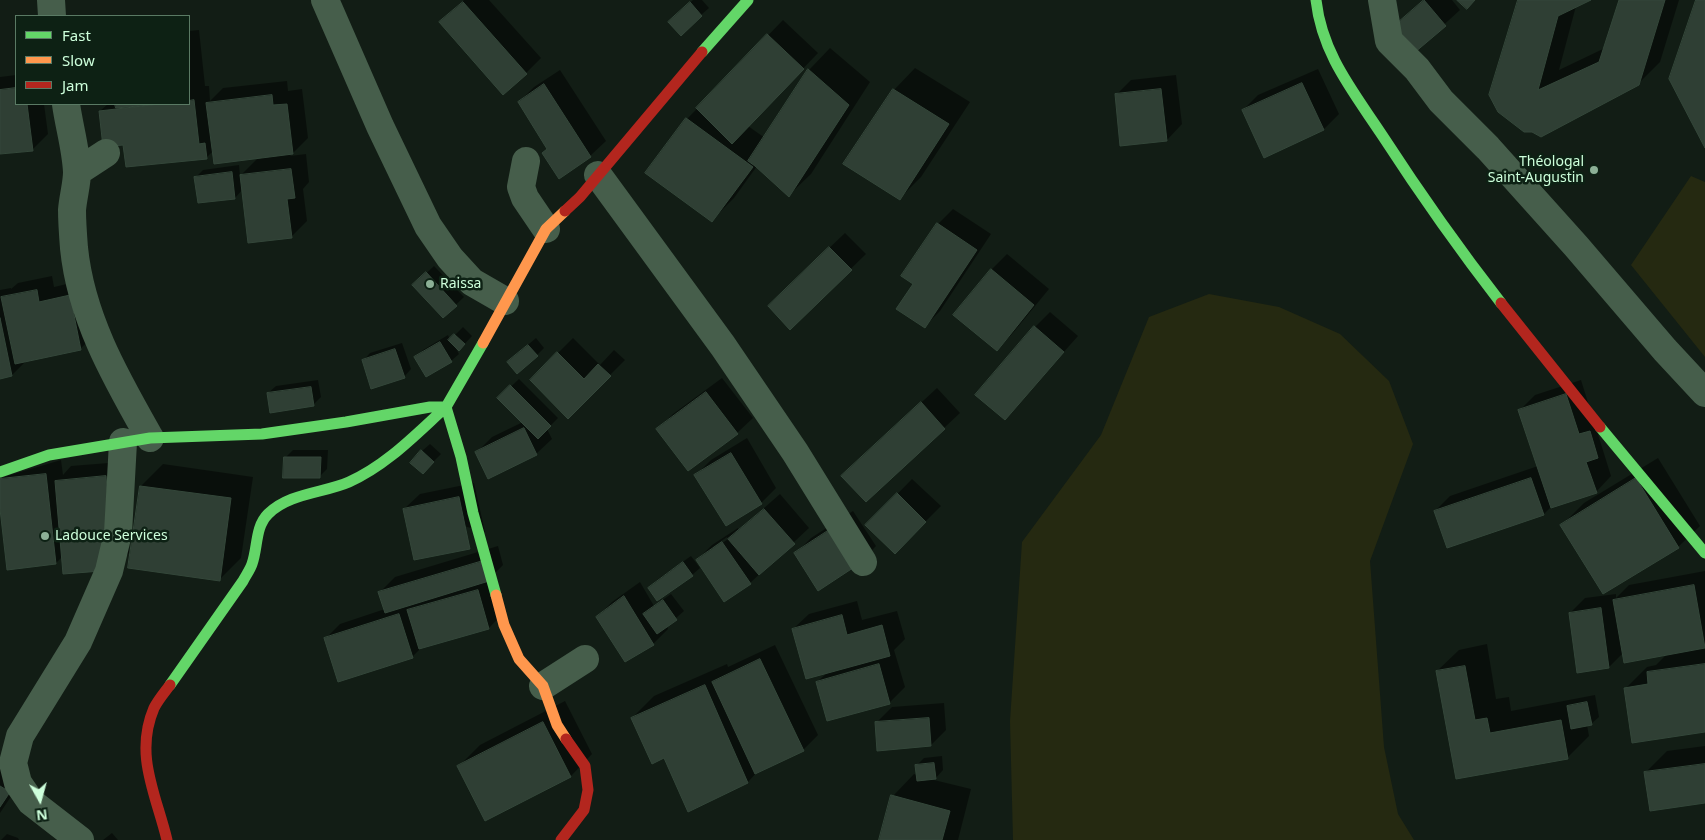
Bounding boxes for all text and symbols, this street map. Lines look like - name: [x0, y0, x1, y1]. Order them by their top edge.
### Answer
- legend: [15, 15, 190, 105]
- text: Fast: [62, 25, 91, 45]
- text: Slow: [62, 50, 95, 70]
- text: Jam: [62, 75, 89, 95]
- place label: Théologal Saint-Augustin: [1488, 154, 1584, 186]
- marker: Théologal Saint-Augustin: [1588, 164, 1600, 176]
- place label: Raissa: [440, 276, 481, 292]
- marker: Raissa: [424, 278, 436, 290]
- place label: Ladouce Services: [55, 528, 168, 544]
- marker: Ladouce Services: [39, 530, 51, 542]
- north arrow: [15, 775, 65, 825]
- text: N: [35, 805, 49, 826]

